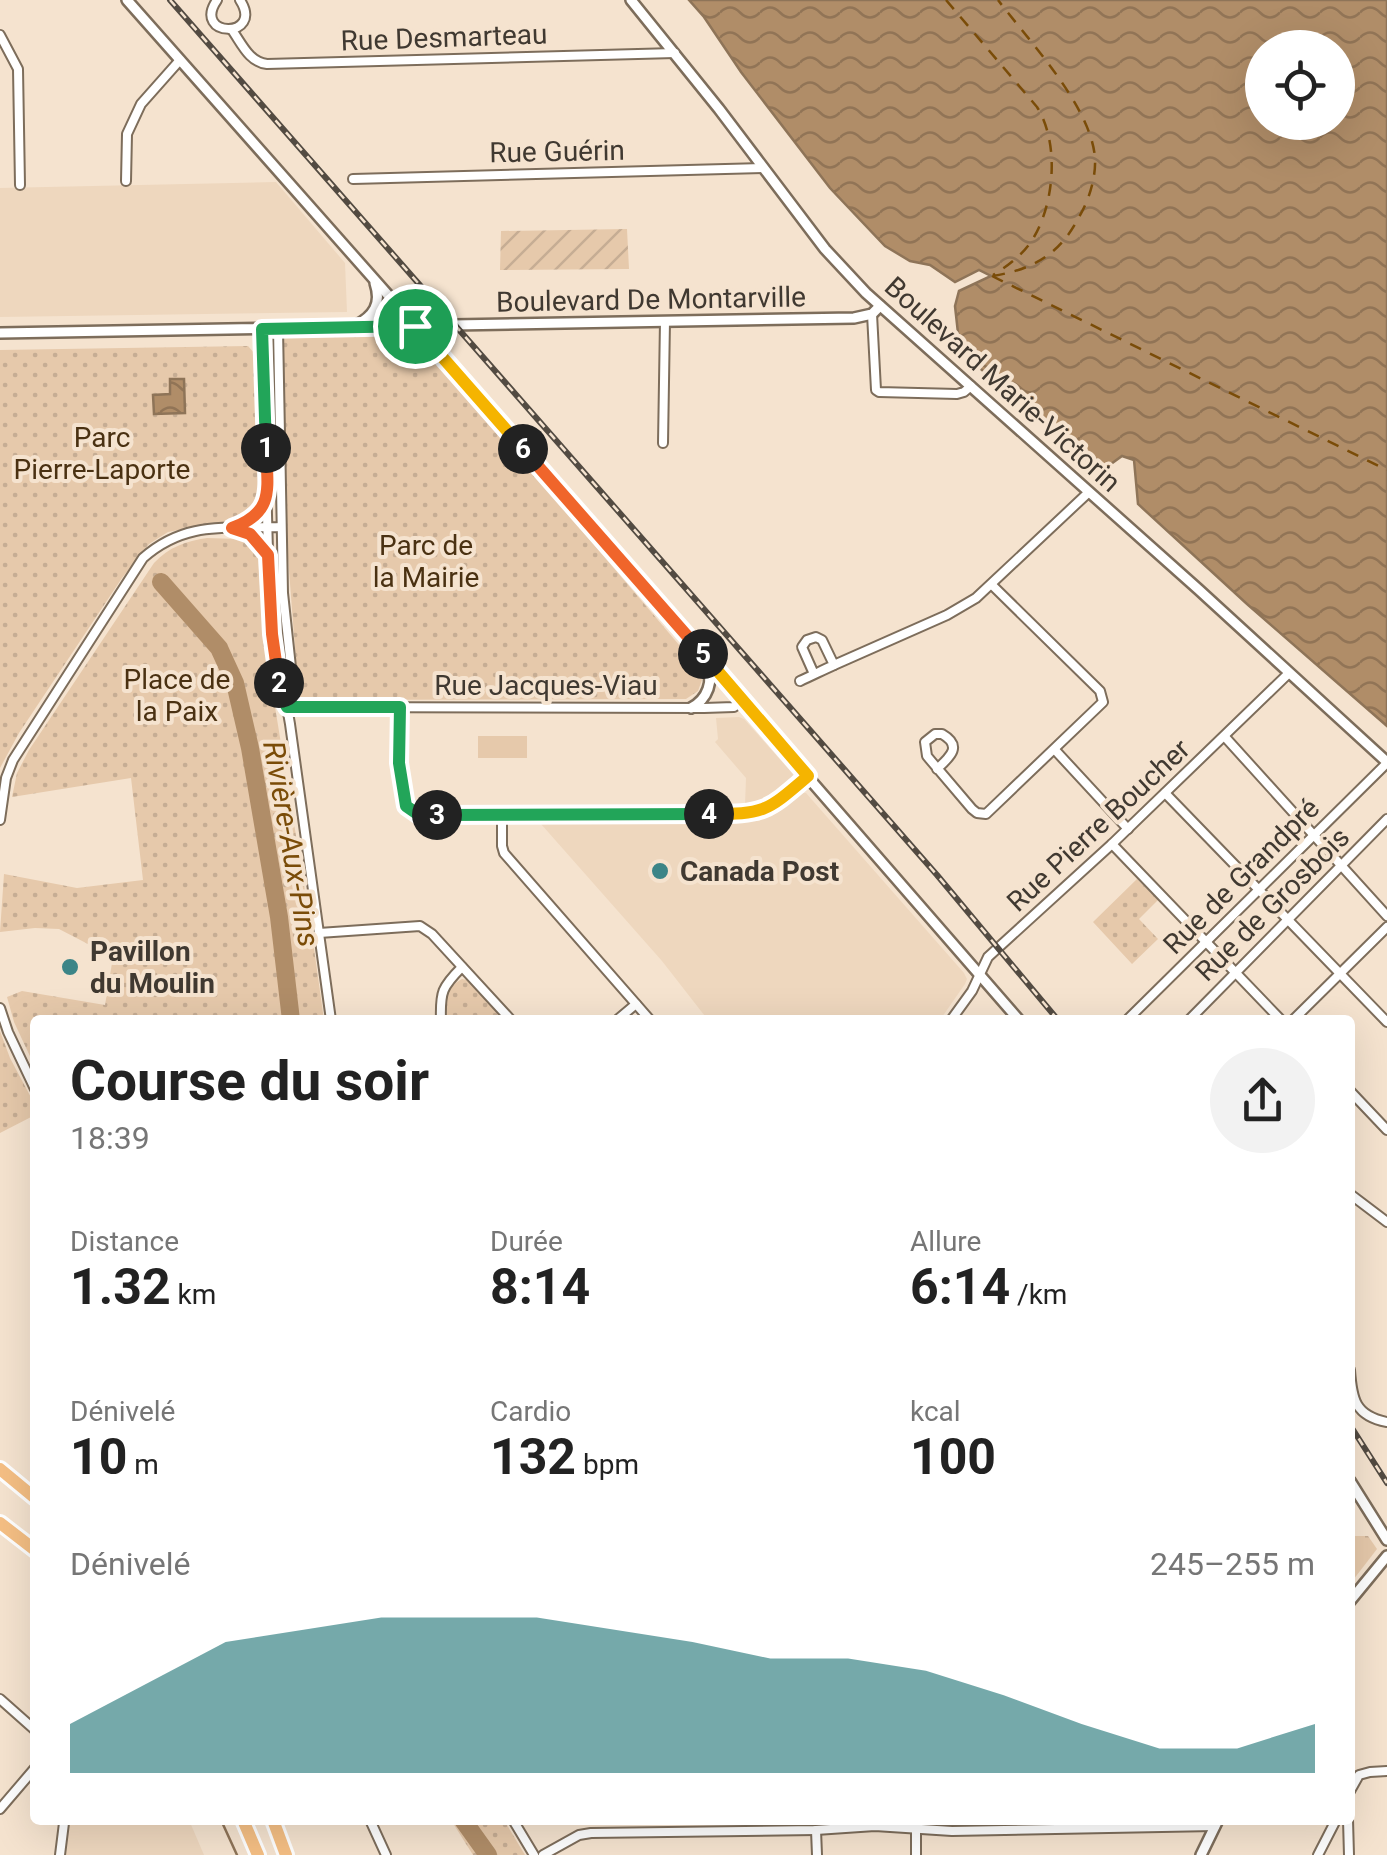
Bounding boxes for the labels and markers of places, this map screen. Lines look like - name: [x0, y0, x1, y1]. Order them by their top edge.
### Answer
- pin: [373, 284, 458, 369]
- pin: 1: [241, 423, 291, 473]
- pin: 6: [498, 424, 548, 474]
- pin: 5: [678, 629, 728, 679]
- pin: 2: [254, 658, 304, 708]
- pin: 4: [684, 789, 734, 839]
- pin: 3: [412, 790, 462, 840]
- place label: Canada Post: [680, 855, 839, 888]
- marker: Canada Post: [649, 860, 671, 882]
- place label: Pavillon du Moulin: [90, 935, 215, 1000]
- marker: Pavillon du Moulin: [59, 956, 81, 978]

